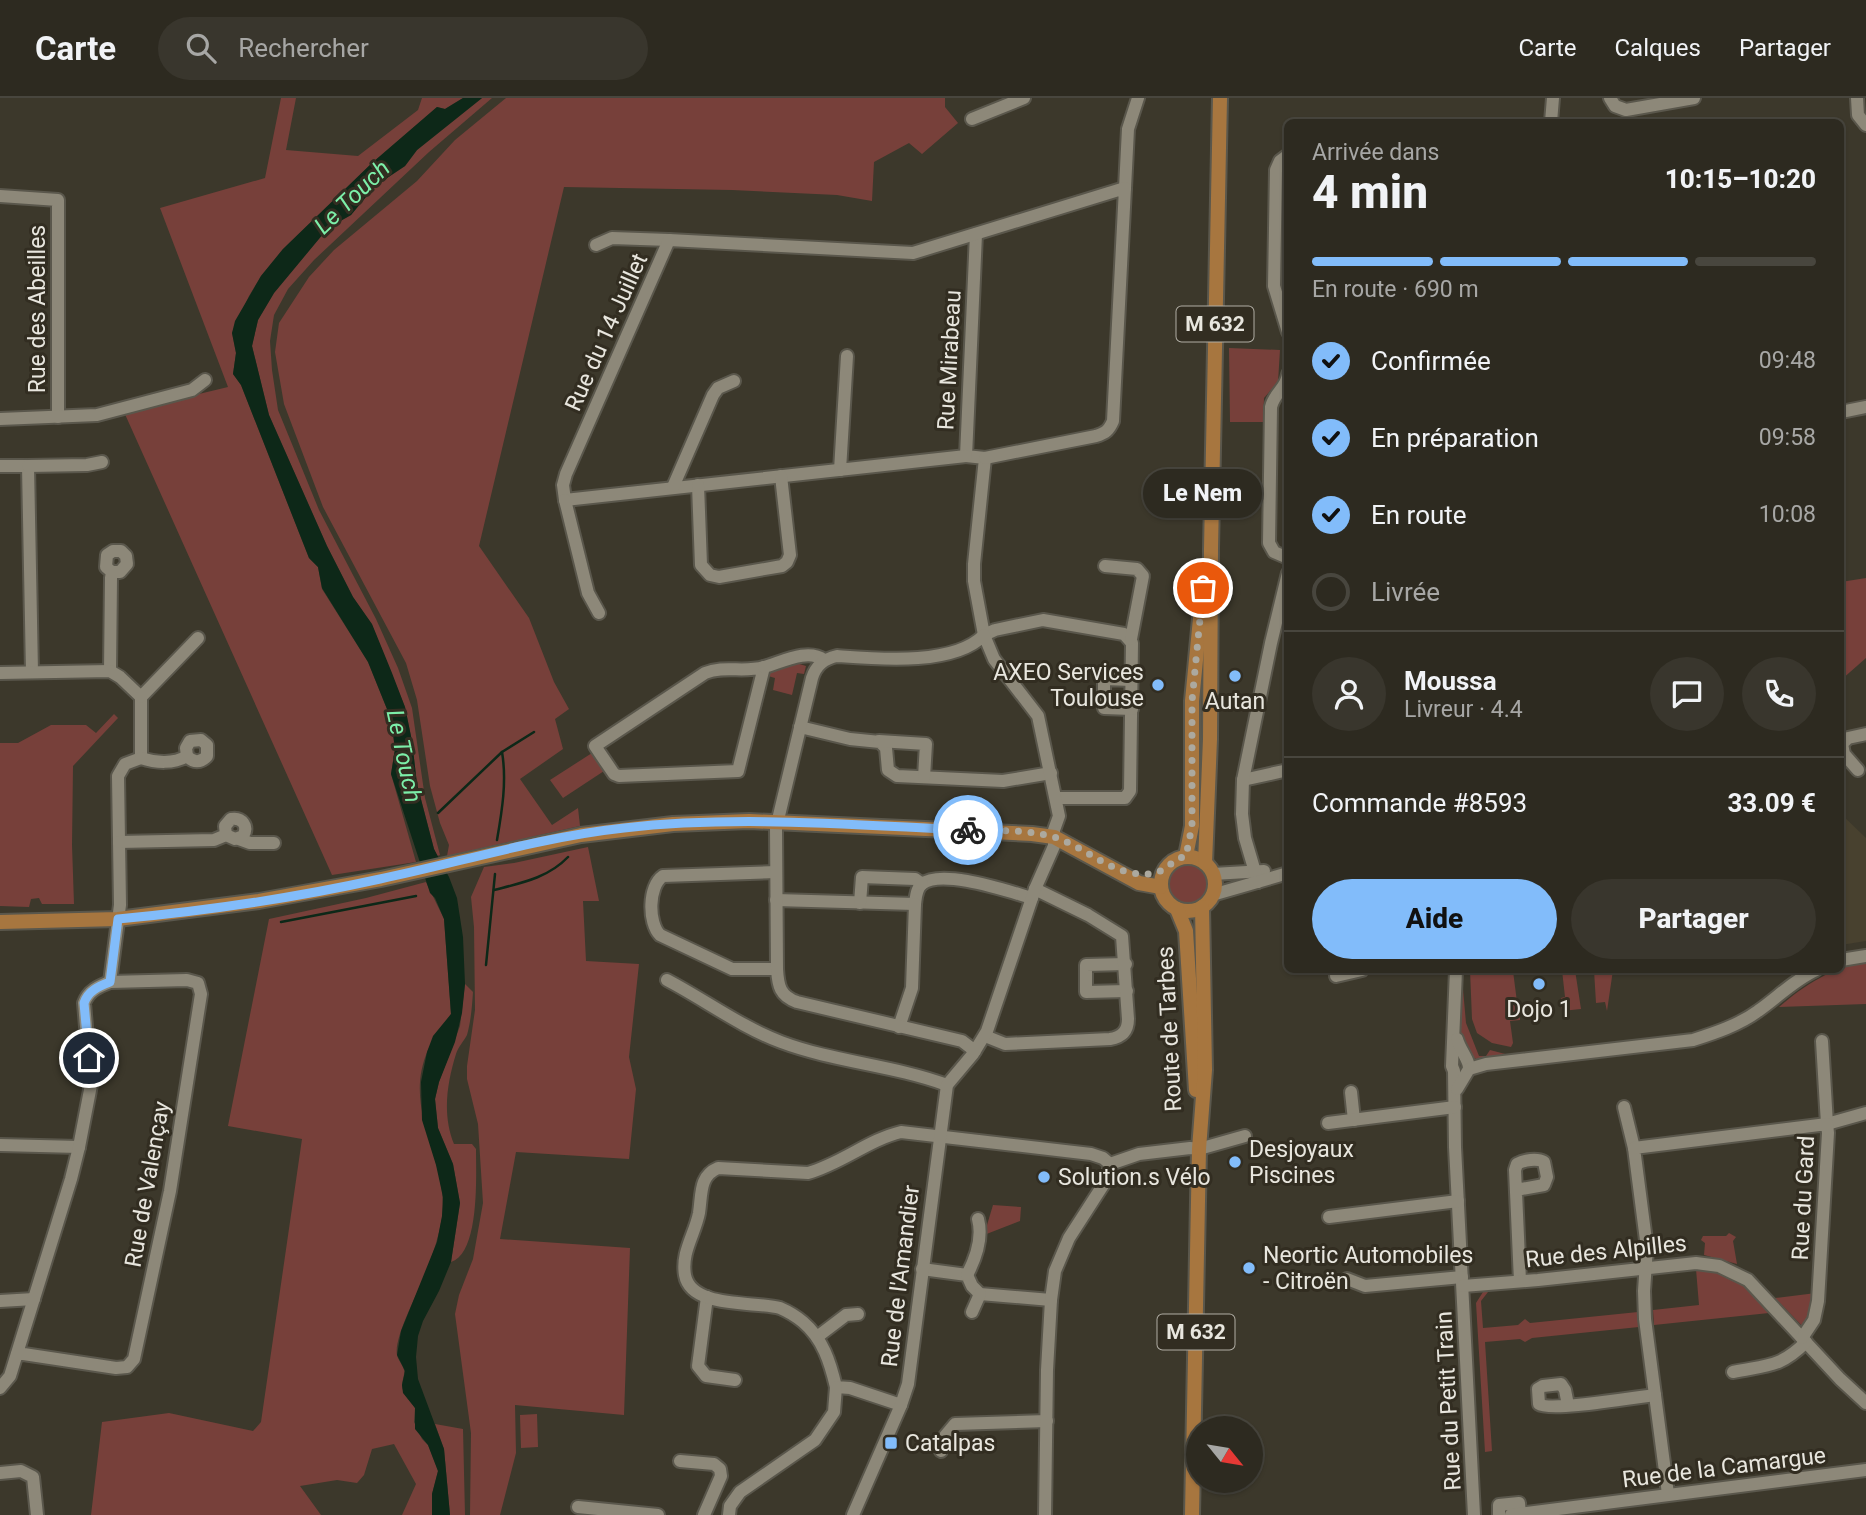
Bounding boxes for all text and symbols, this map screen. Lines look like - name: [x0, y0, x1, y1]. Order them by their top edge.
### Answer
- search box: [158, 17, 648, 80]
- text: Carte: [35, 29, 116, 68]
- icon: search: [182, 29, 220, 67]
- text: Rechercher: [238, 33, 369, 63]
- text: Carte: [1518, 34, 1576, 62]
- text: Calques: [1614, 34, 1701, 62]
- text: Partager: [1739, 34, 1831, 62]
- text: Arrivée dans: [1312, 139, 1439, 166]
- water label: Le Touch: [308, 154, 396, 240]
- text: 10:15–10:20: [1665, 164, 1816, 194]
- text: 4 min: [1312, 165, 1428, 219]
- street label: Rue des Abeilles: [24, 225, 51, 393]
- street label: Rue du 14 Juillet: [560, 249, 653, 415]
- text: En route · 690 m: [1312, 276, 1479, 303]
- street label: Rue Mirabeau: [932, 289, 967, 431]
- road number: M 632: [1176, 306, 1254, 342]
- icon: check: [1312, 342, 1350, 380]
- text: Confirmée: [1371, 346, 1491, 376]
- text: 09:48: [1759, 347, 1816, 374]
- icon: check: [1312, 419, 1350, 457]
- text: En préparation: [1371, 423, 1539, 453]
- text: 09:58: [1759, 424, 1816, 451]
- callout: Le Nem: [1144, 469, 1262, 518]
- text: Le Nem: [1163, 480, 1242, 507]
- icon: check: [1312, 496, 1350, 534]
- text: En route: [1371, 500, 1467, 530]
- text: 10:08: [1759, 501, 1816, 528]
- pin: [1173, 558, 1233, 618]
- icon: bag: [1184, 569, 1222, 607]
- text: Livrée: [1371, 577, 1440, 607]
- button: person: [1312, 657, 1386, 731]
- button: chat: [1650, 657, 1724, 731]
- button: phone: [1742, 657, 1816, 731]
- place label: AXEO Services Toulouse: [993, 659, 1144, 712]
- text: Moussa: [1404, 666, 1497, 696]
- marker: Autan: [1227, 668, 1243, 684]
- marker: AXEO Services Toulouse: [1150, 677, 1166, 693]
- place label: Autan: [1205, 688, 1265, 715]
- text: Livreur · 4.4: [1404, 696, 1523, 723]
- water label: Le Touch: [381, 707, 427, 805]
- text: Commande #8593: [1312, 788, 1527, 818]
- text: 33.09 €: [1727, 788, 1816, 818]
- courier: [933, 795, 1003, 865]
- icon: bike: [949, 811, 987, 849]
- button: Aide: [1312, 879, 1557, 959]
- button: Partager: [1571, 879, 1816, 959]
- street label: Route de Tarbes: [1152, 946, 1187, 1112]
- marker: Dojo 1: [1531, 976, 1547, 992]
- place label: Dojo 1: [1506, 996, 1572, 1023]
- pin: [59, 1028, 119, 1088]
- icon: home: [70, 1039, 108, 1077]
- street label: Rue de Valençay: [120, 1099, 175, 1269]
- street label: Rue du Gard: [1787, 1135, 1820, 1261]
- place label: Desjoyaux Piscines: [1249, 1136, 1354, 1189]
- marker: Desjoyaux Piscines: [1227, 1154, 1243, 1170]
- place label: Solution.s Vélo: [1058, 1164, 1211, 1191]
- marker: Solution.s Vélo: [1036, 1169, 1052, 1185]
- street label: Rue de l'Amandier: [876, 1183, 925, 1368]
- street label: Rue des Alpilles: [1524, 1230, 1688, 1273]
- place label: Neortic Automobiles - Citroën: [1263, 1242, 1473, 1295]
- marker: Neortic Automobiles - Citroën: [1241, 1260, 1257, 1276]
- street label: Rue du Petit Train: [1430, 1311, 1467, 1491]
- road number: M 632: [1158, 1314, 1234, 1350]
- north arrow: [1186, 1416, 1264, 1493]
- map controls: [1186, 1416, 1263, 1493]
- place label: Catalpas: [905, 1430, 995, 1457]
- marker: Catalpas: [883, 1435, 899, 1451]
- street label: Rue de la Camargue: [1621, 1442, 1827, 1493]

